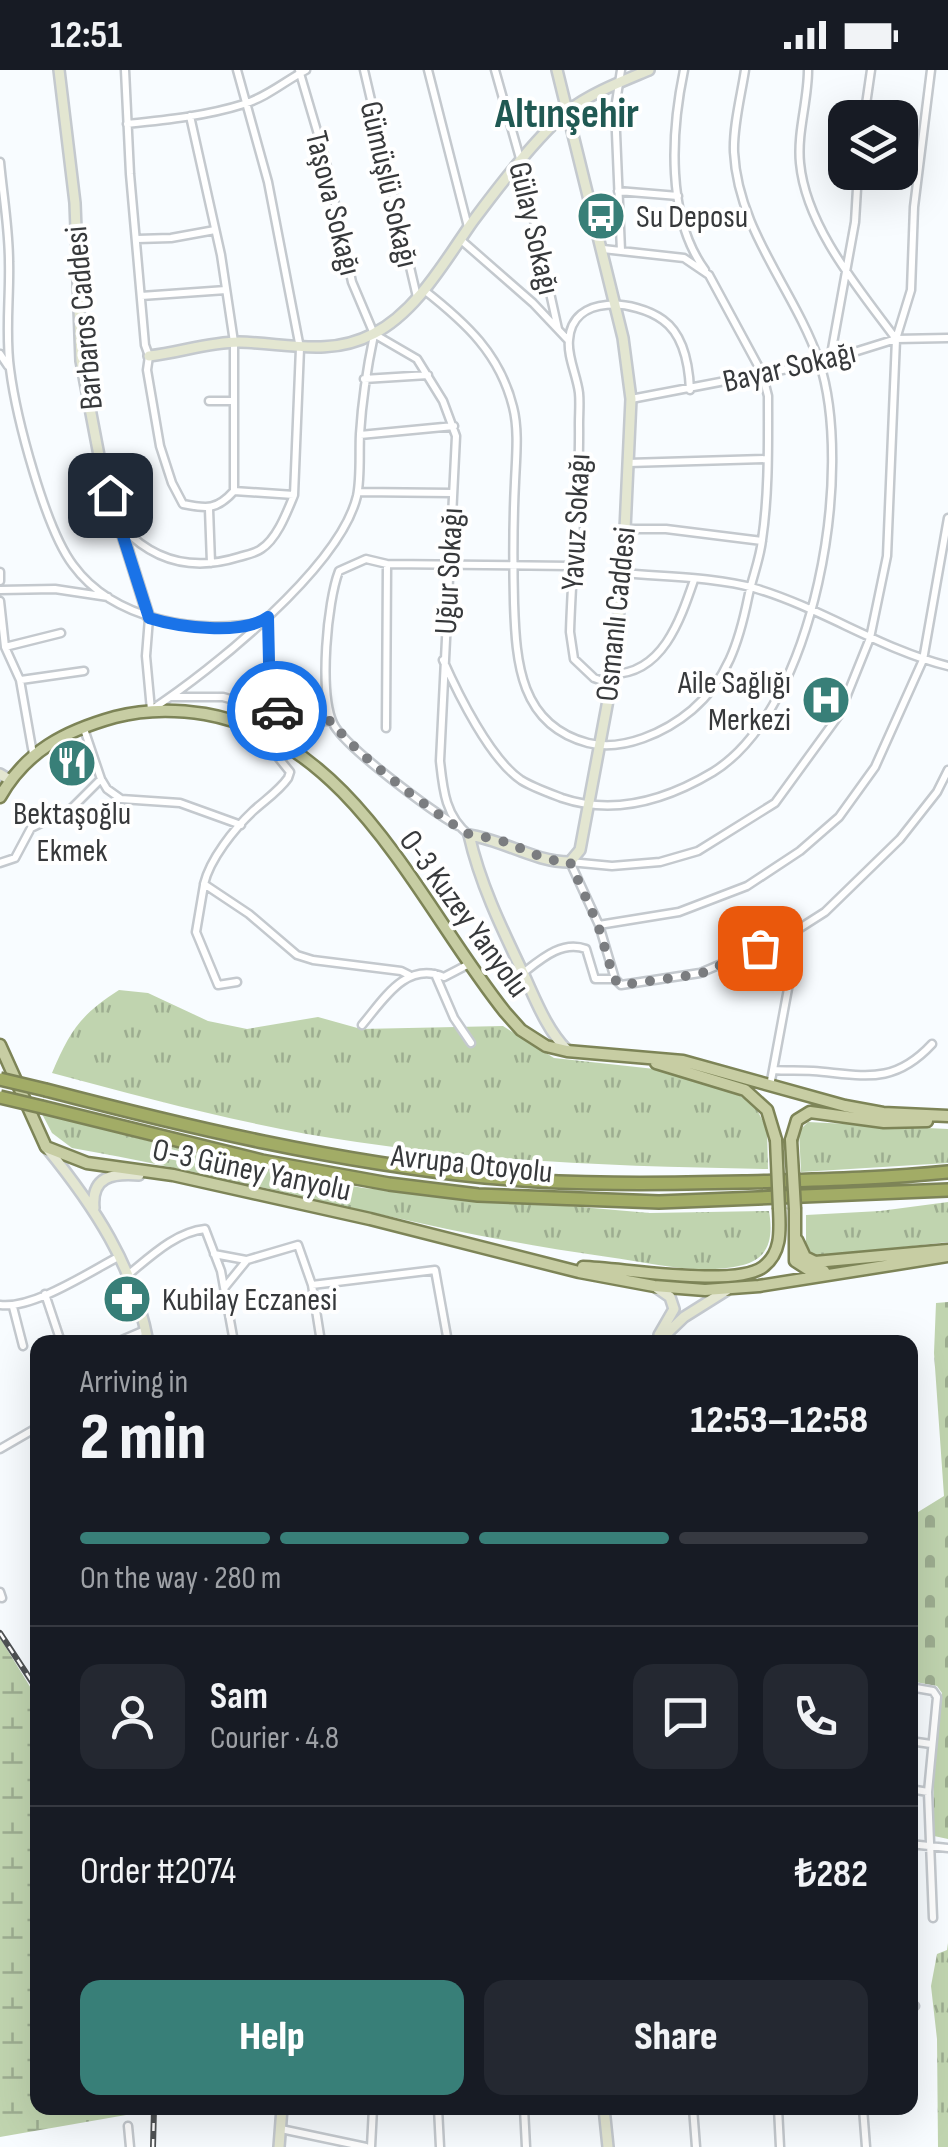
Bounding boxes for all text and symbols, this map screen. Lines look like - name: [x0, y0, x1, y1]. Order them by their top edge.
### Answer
- text: 12:51: [50, 13, 122, 58]
- district label: Altınşehir: [494, 89, 639, 140]
- street label: Gümüşlü Sokağı: [350, 97, 427, 271]
- map controls: [828, 100, 918, 190]
- button: layers: [828, 100, 918, 190]
- street label: Taşova Sokağı: [296, 127, 369, 280]
- street label: Gülay Sokağı: [499, 158, 568, 299]
- bus stop icon: Su Deposu: [575, 190, 627, 242]
- place label: Su Deposu: [636, 198, 748, 237]
- street label: Barbaros Caddesi: [57, 224, 112, 411]
- street label: Bayar Sokağı: [719, 333, 860, 402]
- pin: [68, 453, 153, 538]
- street label: Yavuz Sokağı: [553, 453, 600, 591]
- icon: home: [83, 468, 138, 523]
- street label: Uğur Sokağı: [427, 507, 472, 635]
- street label: Osmanlı Caddesi: [588, 525, 645, 703]
- courier: [227, 661, 327, 761]
- place label: Aile Sağlığı Merkezi: [677, 664, 791, 740]
- hospital icon: Aile Sağlığı Merkezi: [800, 674, 852, 726]
- icon: car: [250, 684, 305, 739]
- restaurant icon: Bektaşoğlu Ekmek: [46, 737, 98, 789]
- place label: Bektaşoğlu Ekmek: [13, 795, 131, 871]
- street label: O-3 Kuzey Yanyolu: [390, 823, 538, 1005]
- pin: [718, 906, 803, 991]
- icon: bag: [733, 921, 788, 976]
- street label: O-3 Güney Yanyolu: [149, 1130, 354, 1211]
- street label: Avrupa Otoyolu: [388, 1137, 554, 1192]
- pharmacy icon: Kubilay Eczanesi: [101, 1273, 153, 1325]
- place label: Kubilay Eczanesi: [162, 1281, 338, 1320]
- text: Arriving in: [80, 1363, 188, 1402]
- text: 12:53–12:58: [691, 1398, 868, 1443]
- text: 2 min: [80, 1400, 206, 1478]
- text: On the way · 280 m: [80, 1559, 281, 1598]
- button: person: [80, 1664, 185, 1769]
- button: chat: [633, 1664, 738, 1769]
- button: phone: [763, 1664, 868, 1769]
- text: Sam: [210, 1674, 268, 1719]
- text: Courier · 4.8: [210, 1719, 339, 1758]
- text: Order #2074: [80, 1849, 236, 1894]
- text: ₺282: [795, 1852, 868, 1897]
- button: Help: [80, 1980, 464, 2095]
- button: Share: [484, 1980, 868, 2095]

